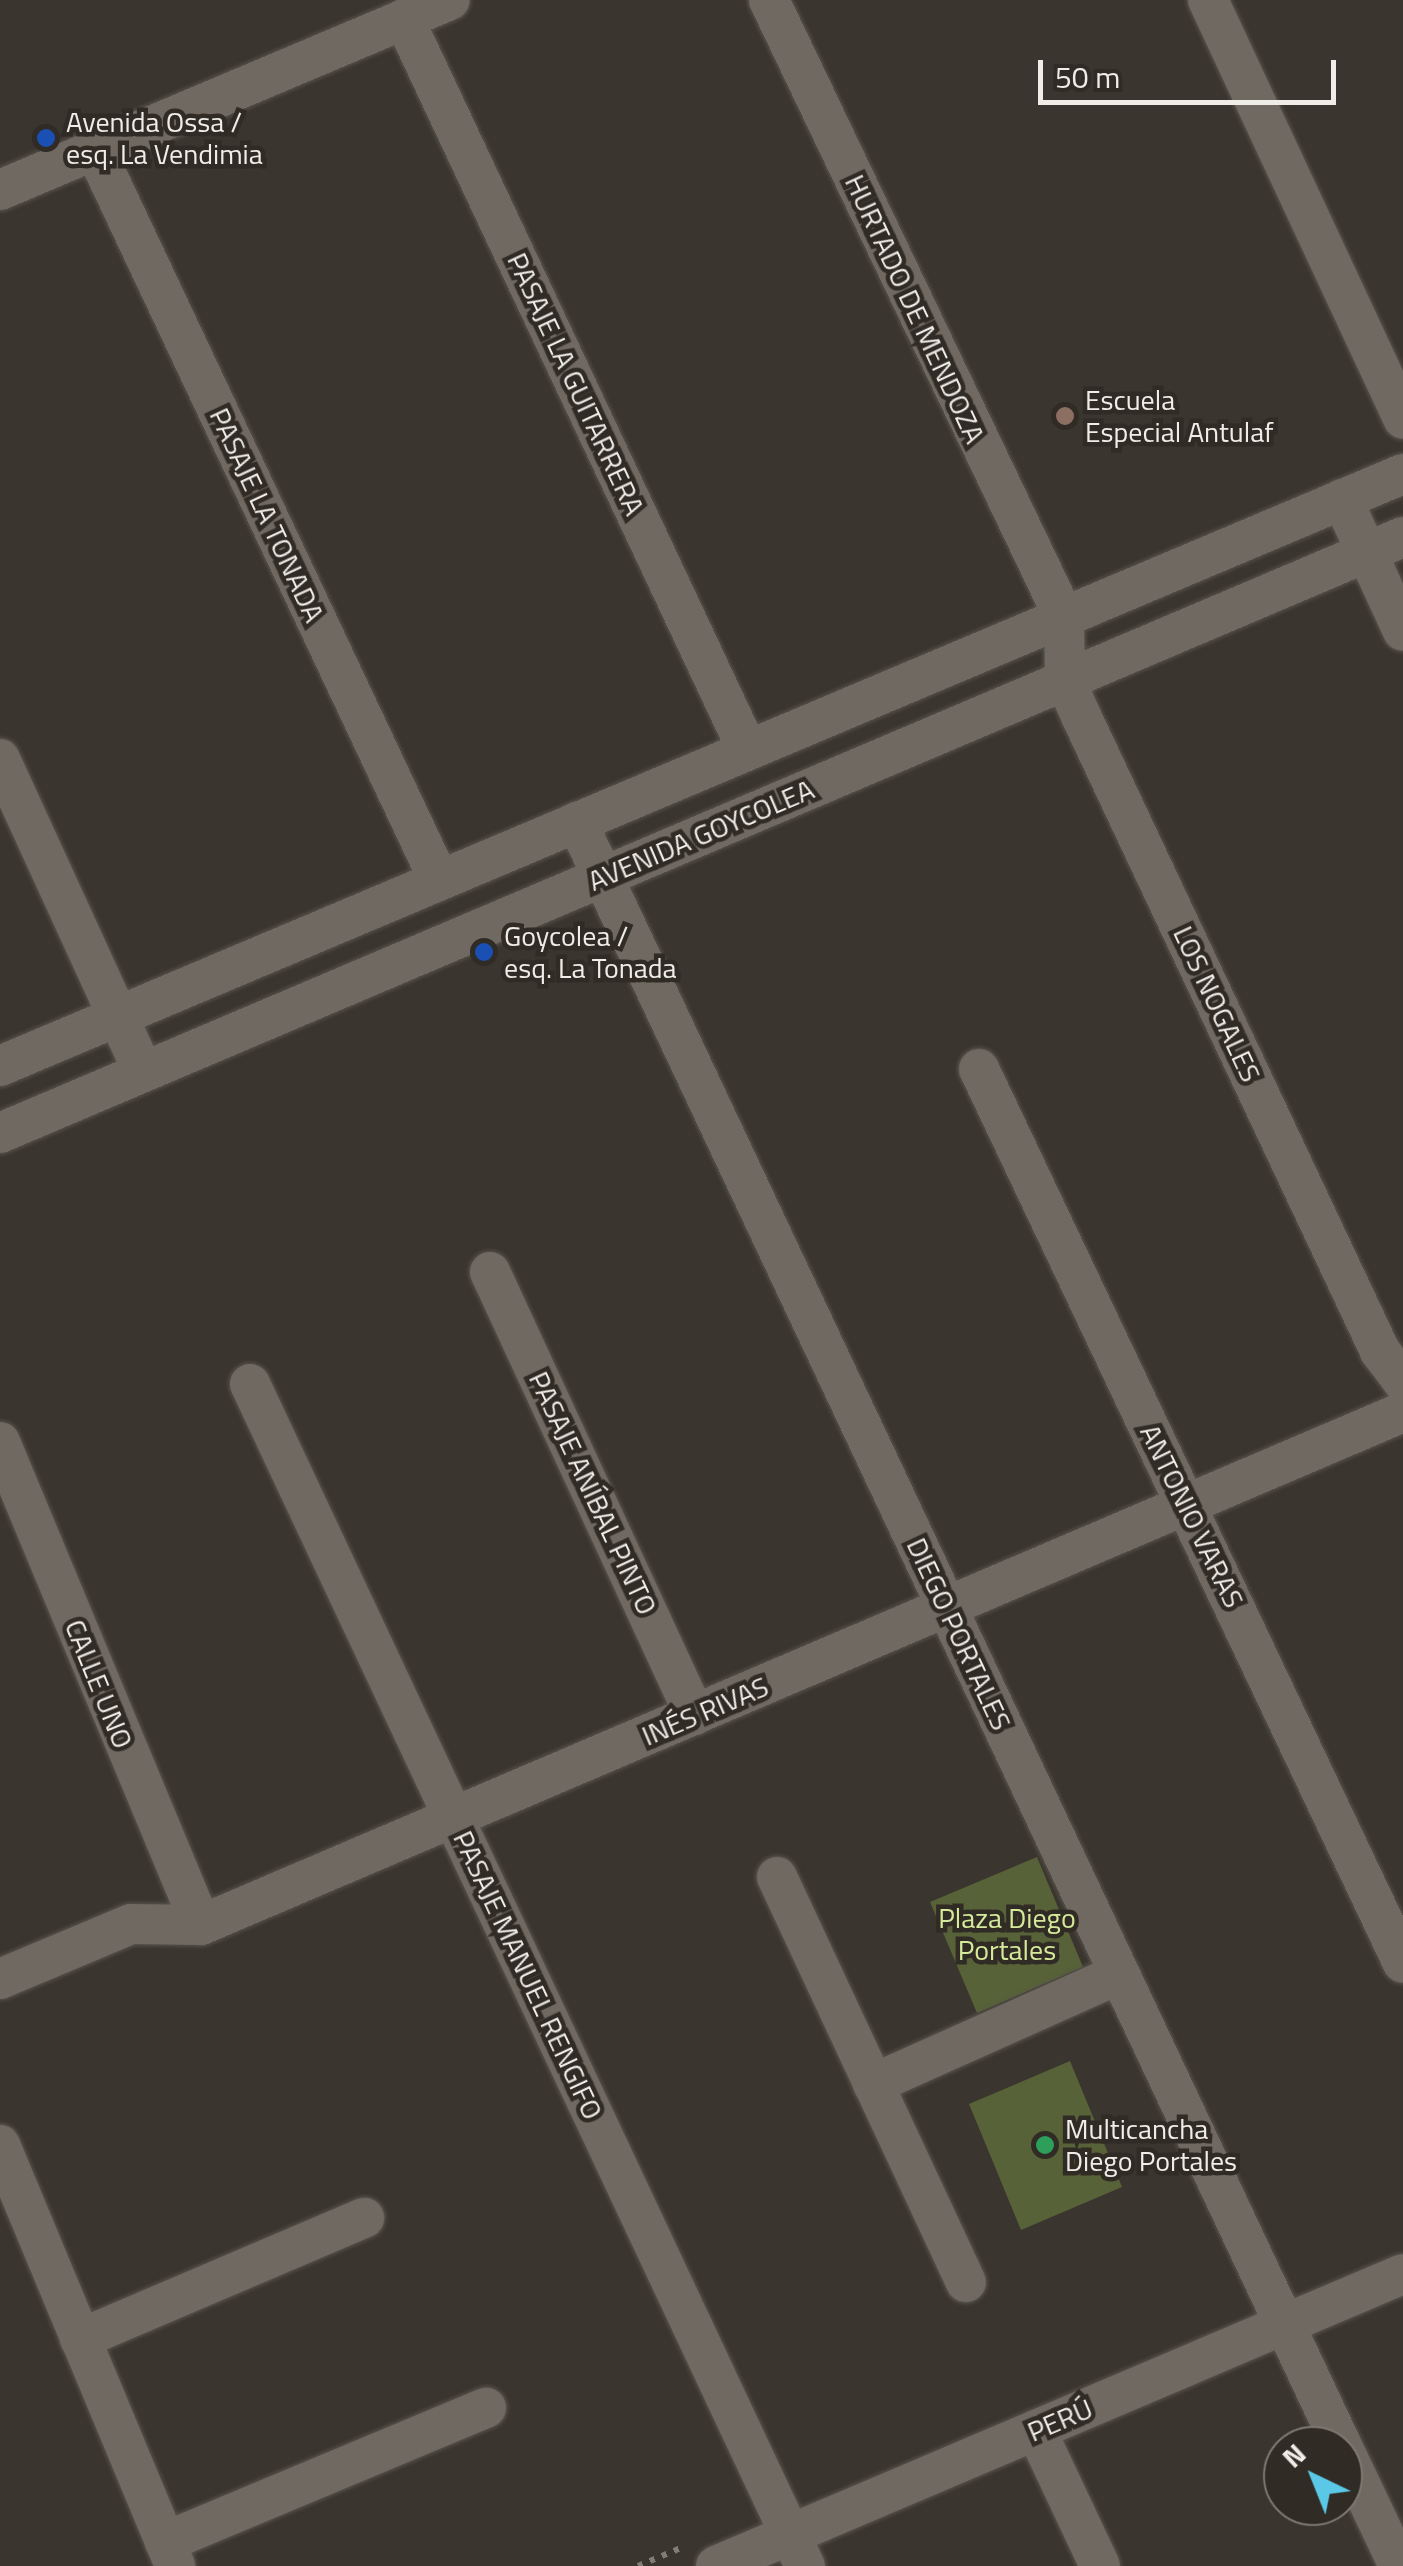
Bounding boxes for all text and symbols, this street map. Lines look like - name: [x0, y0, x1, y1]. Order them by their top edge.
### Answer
- scale bar: [1043, 40, 1340, 102]
- text: 50 m: [1055, 54, 1120, 100]
- place label: Avenida Ossa / esq. La Vendimia: [66, 105, 263, 171]
- marker: Avenida Ossa / esq. La Vendimia: [35, 127, 57, 149]
- street label: HURTADO DE MENDOZA: [838, 169, 992, 449]
- street label: PASAJE LA GUITARRERA: [500, 247, 652, 521]
- place label: Escuela Especial Antulaf: [1085, 383, 1273, 449]
- street label: PASAJE LA TONADA: [203, 403, 331, 627]
- marker: Escuela Especial Antulaf: [1054, 405, 1076, 427]
- street label: AVENIDA GOYCOLEA: [583, 772, 819, 898]
- place label: Goycolea / esq. La Tonada: [504, 919, 677, 985]
- street label: LOS NOGALES: [1166, 921, 1268, 1087]
- marker: Goycolea / esq. La Tonada: [473, 941, 495, 963]
- street label: PASAJE ANÍBAL PINTO: [522, 1366, 664, 1620]
- street label: ANTONIO VARAS: [1133, 1419, 1251, 1613]
- street label: DIEGO PORTALES: [900, 1533, 1018, 1735]
- street label: CALLE UNO: [58, 1615, 140, 1753]
- street label: INÉS RIVAS: [637, 1669, 773, 1753]
- street label: PASAJE MANUEL RENGIFO: [446, 1825, 610, 2125]
- park label: Plaza Diego Portales: [938, 1901, 1076, 1967]
- place label: Multicancha Diego Portales: [1065, 2112, 1237, 2178]
- marker: Multicancha Diego Portales: [1034, 2134, 1056, 2156]
- street label: PERÚ: [1022, 2391, 1098, 2449]
- north arrow: [1263, 2426, 1363, 2526]
- text: N: [1272, 2433, 1315, 2477]

